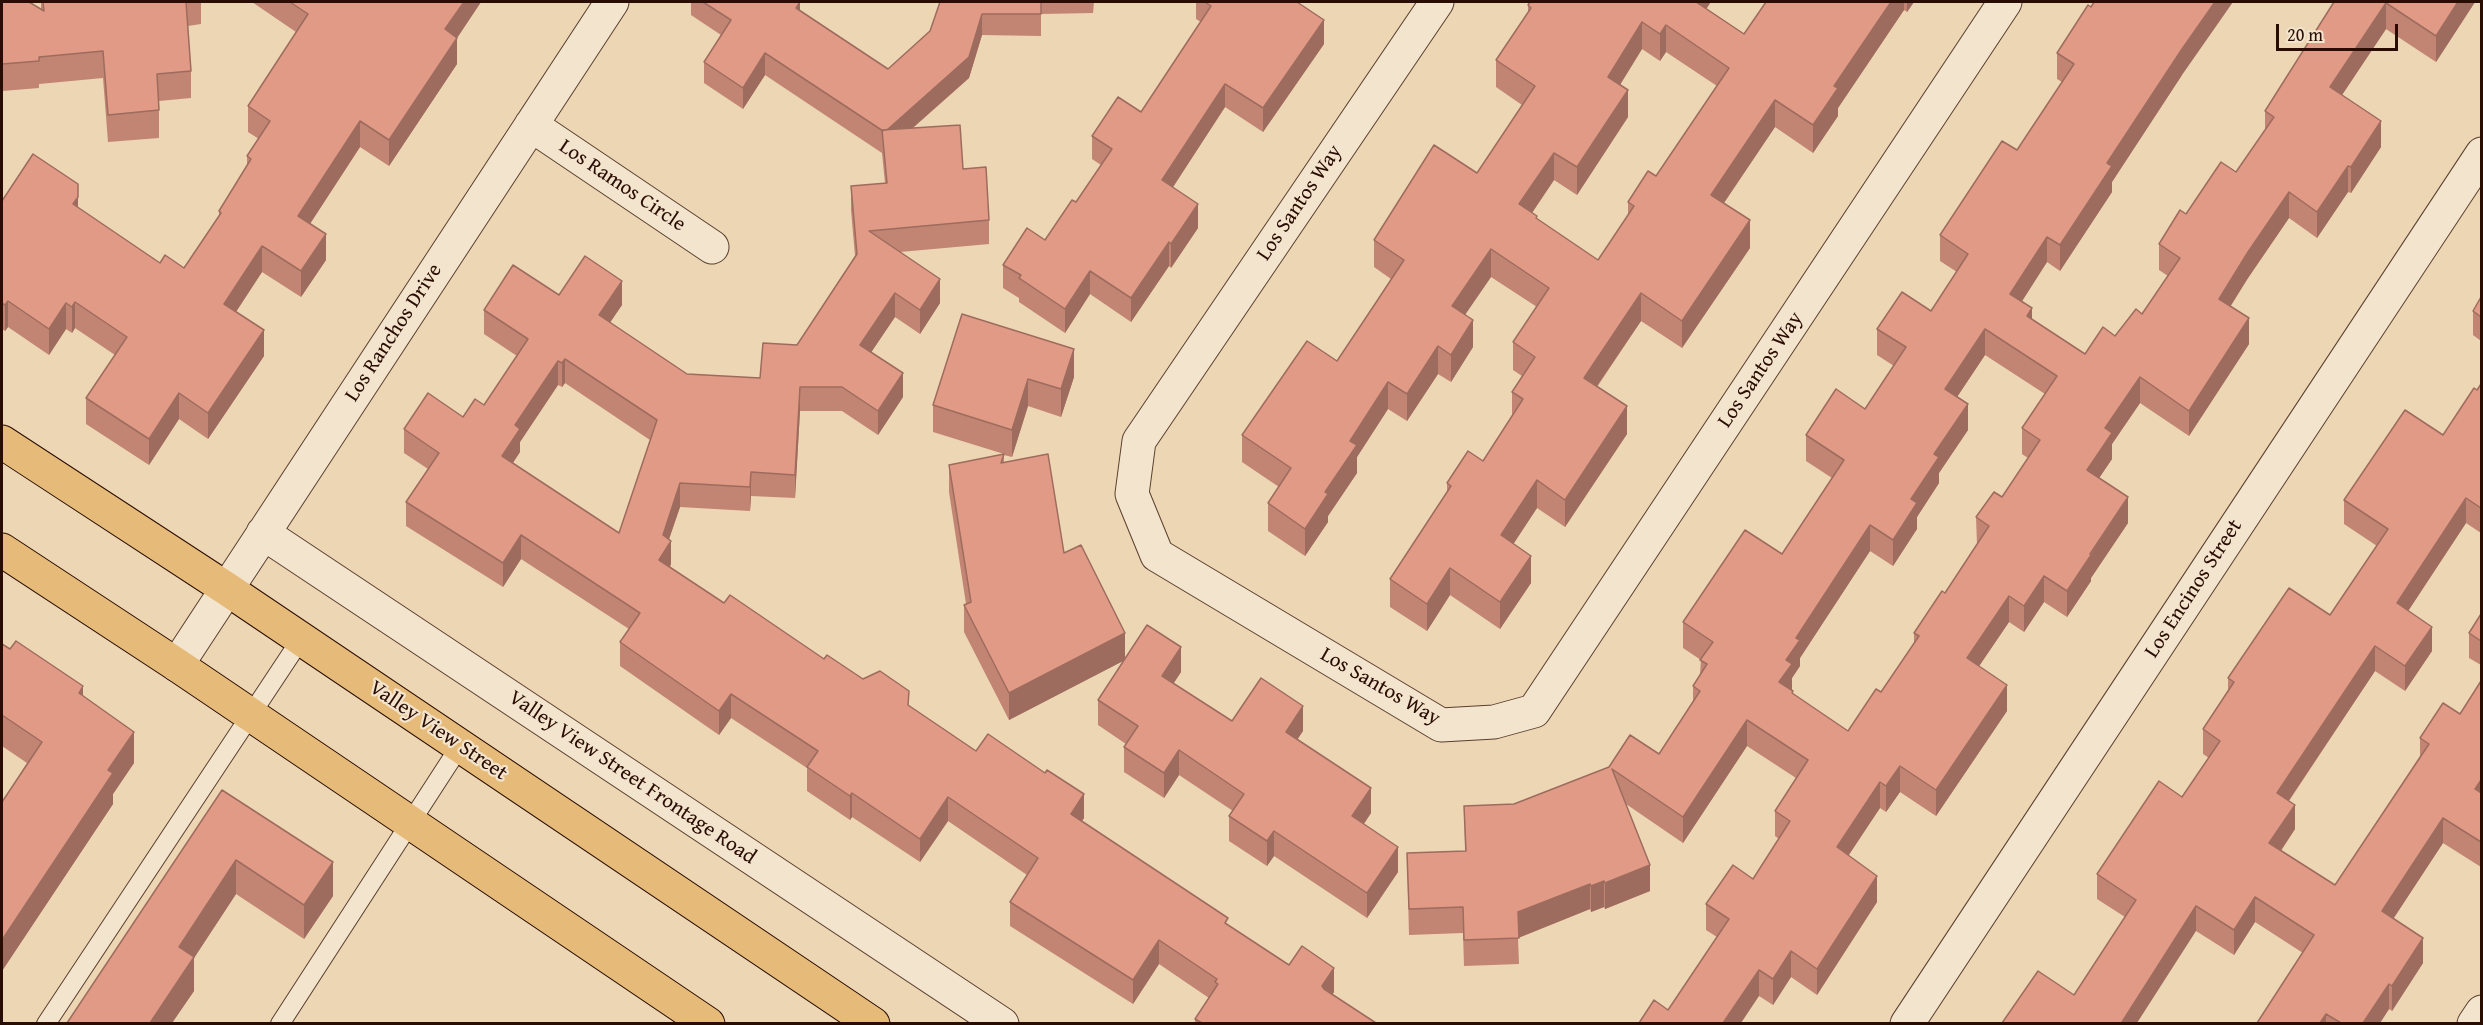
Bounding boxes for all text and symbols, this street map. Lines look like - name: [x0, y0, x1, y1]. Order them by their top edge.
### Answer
- scale bar: [2279, 12, 2400, 50]
- text: 20 m: [2287, 21, 2323, 48]
- street label: Los Ramos Circle: [554, 134, 690, 238]
- street label: Los Santos Way: [1252, 140, 1348, 266]
- street label: Los Ranchos Drive: [340, 259, 448, 407]
- street label: Los Santos Way: [1713, 307, 1809, 433]
- street label: Los Encinos Street: [2140, 515, 2248, 663]
- street label: Los Santos Way: [1316, 642, 1444, 732]
- street label: Valley View Street: [364, 675, 512, 787]
- street label: Valley View Street Frontage Road: [503, 686, 761, 870]

